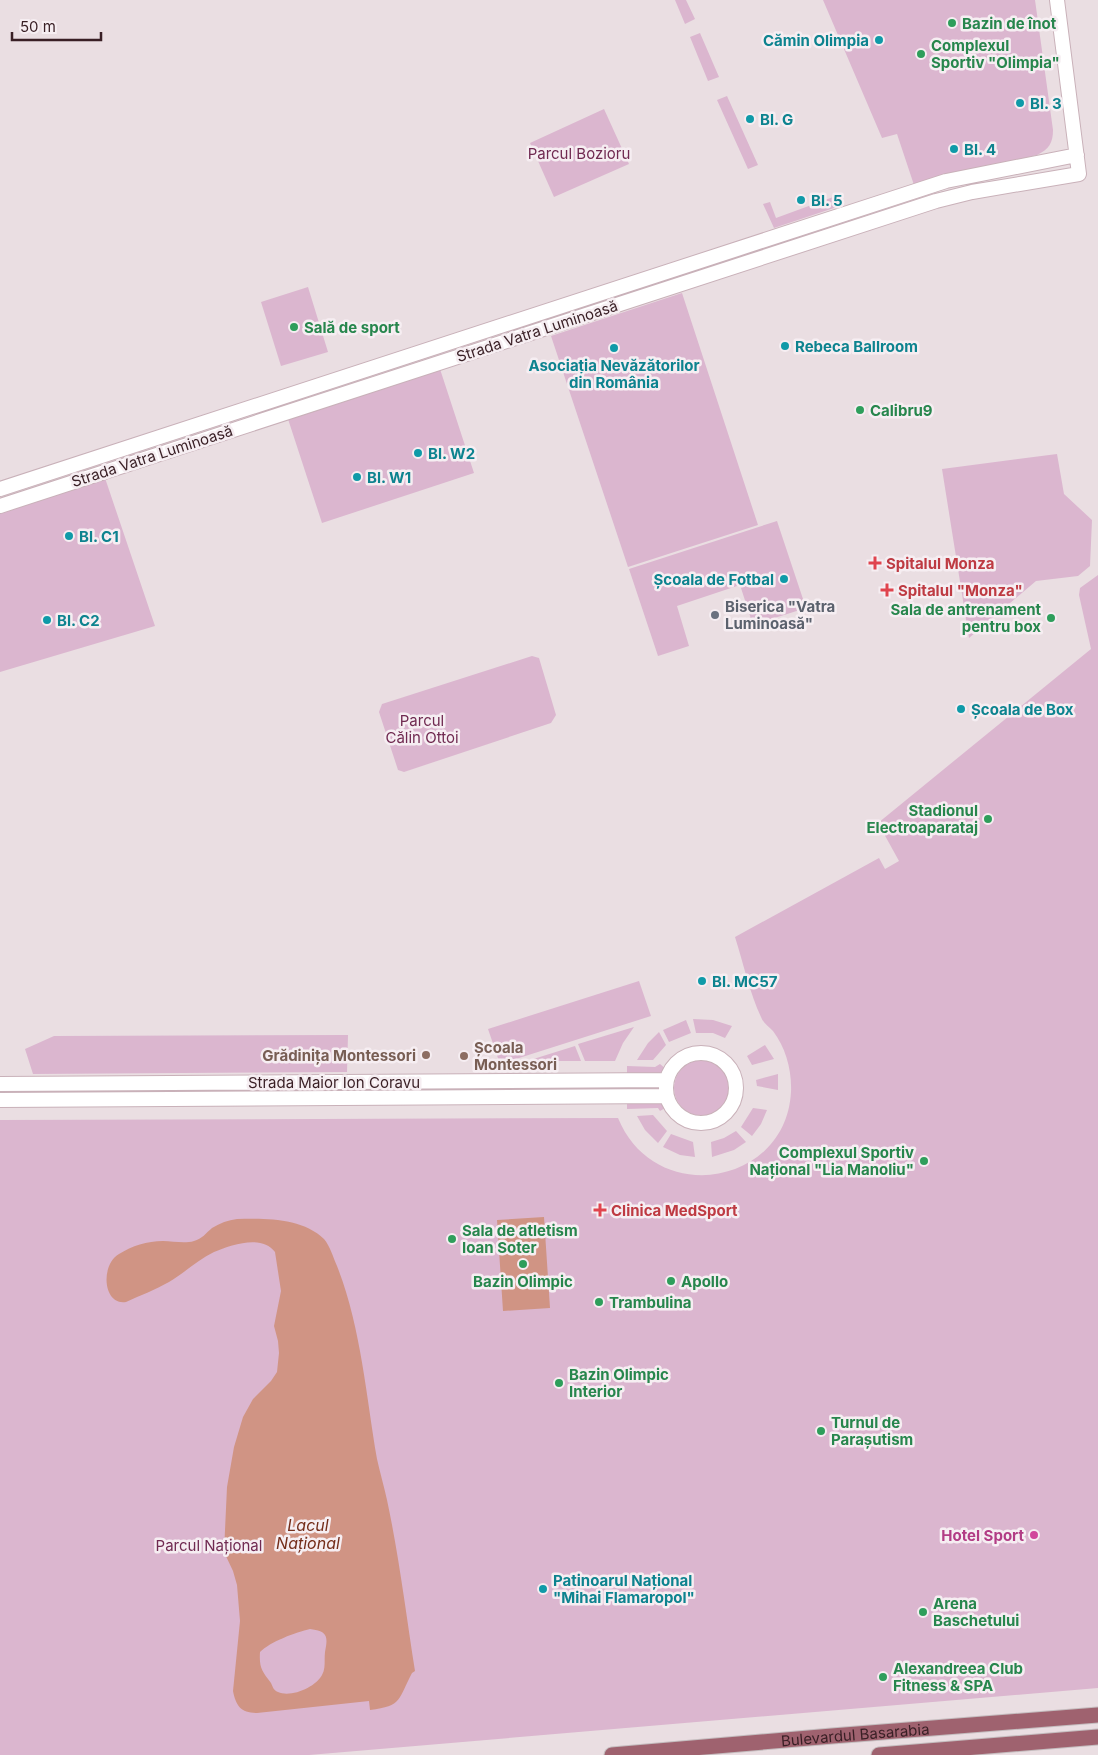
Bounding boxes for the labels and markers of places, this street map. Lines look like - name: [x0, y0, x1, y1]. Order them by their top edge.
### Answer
- place label: Bazin de înot: [962, 14, 1057, 33]
- marker: Bazin de înot: [946, 17, 958, 29]
- place label: Cămin Olimpia: [763, 31, 869, 50]
- marker: Cămin Olimpia: [873, 34, 885, 46]
- place label: Complexul Sportiv "Olimpia": [931, 36, 1060, 72]
- marker: Complexul Sportiv "Olimpia": [915, 48, 927, 60]
- place label: Bl. 3: [1030, 94, 1062, 113]
- marker: Bl. 3: [1014, 97, 1026, 109]
- place label: Bl. G: [760, 110, 793, 129]
- marker: Bl. G: [744, 113, 756, 125]
- place label: Bl. 4: [964, 140, 996, 159]
- marker: Bl. 4: [948, 143, 960, 155]
- place label: Bl. 5: [811, 191, 843, 210]
- marker: Bl. 5: [795, 194, 807, 206]
- place label: Sală de sport: [304, 318, 400, 337]
- marker: Sală de sport: [288, 321, 300, 333]
- place label: Rebeca Ballroom: [795, 337, 918, 356]
- marker: Rebeca Ballroom: [779, 340, 791, 352]
- marker: Asociația Nevăzătorilor din România: [608, 342, 620, 354]
- place label: Asociația Nevăzătorilor din România: [528, 356, 700, 392]
- place label: Calibru9: [870, 401, 933, 420]
- marker: Calibru9: [854, 404, 866, 416]
- place label: Bl. W2: [428, 444, 475, 463]
- marker: Bl. W2: [412, 447, 424, 459]
- place label: Bl. W1: [367, 468, 411, 487]
- marker: Bl. W1: [351, 471, 363, 483]
- place label: Bl. C1: [79, 527, 119, 546]
- marker: Bl. C1: [63, 530, 75, 542]
- place label: Spitalul Monza: [886, 554, 994, 573]
- marker: Spitalul Monza: [868, 556, 882, 570]
- place label: Școala de Fotbal: [654, 570, 774, 589]
- marker: Școala de Fotbal: [778, 573, 790, 585]
- place label: Spitalul "Monza": [898, 581, 1023, 600]
- marker: Spitalul "Monza": [880, 583, 894, 597]
- place label: Biserica "Vatra Luminoasă": [725, 597, 835, 633]
- place label: Sala de antrenament pentru box: [890, 600, 1041, 636]
- marker: Biserica "Vatra Luminoasă": [709, 609, 721, 621]
- place label: Bl. C2: [57, 611, 100, 630]
- marker: Sala de antrenament pentru box: [1045, 612, 1057, 624]
- marker: Bl. C2: [41, 614, 53, 626]
- place label: Școala de Box: [971, 700, 1074, 719]
- marker: Școala de Box: [955, 703, 967, 715]
- place label: Stadionul Electroaparataj: [867, 801, 978, 837]
- marker: Stadionul Electroaparataj: [982, 813, 994, 825]
- place label: Bl. MC57: [712, 972, 778, 991]
- marker: Bl. MC57: [696, 975, 708, 987]
- place label: Școala Montessori: [474, 1038, 557, 1074]
- place label: Grădinița Montessori: [262, 1046, 416, 1065]
- marker: Grădinița Montessori: [420, 1049, 432, 1061]
- marker: Școala Montessori: [458, 1050, 470, 1062]
- place label: Complexul Sportiv Național "Lia Manoliu": [749, 1143, 914, 1179]
- marker: Complexul Sportiv Național "Lia Manoliu": [918, 1155, 930, 1167]
- place label: Clinica MedSport: [611, 1201, 738, 1220]
- marker: Clinica MedSport: [593, 1203, 607, 1217]
- place label: Sala de atletism Ioan Soter: [462, 1221, 578, 1257]
- marker: Sala de atletism Ioan Soter: [446, 1233, 458, 1245]
- marker: Bazin Olimpic: [517, 1258, 529, 1270]
- place label: Bazin Olimpic: [473, 1272, 573, 1291]
- place label: Apollo: [681, 1272, 728, 1291]
- marker: Apollo: [665, 1275, 677, 1287]
- place label: Trambulina: [609, 1293, 691, 1312]
- marker: Trambulina: [593, 1296, 605, 1308]
- place label: Bazin Olimpic Interior: [569, 1365, 669, 1401]
- marker: Bazin Olimpic Interior: [553, 1377, 565, 1389]
- place label: Turnul de Parașutism: [831, 1413, 913, 1449]
- marker: Turnul de Parașutism: [815, 1425, 827, 1437]
- place label: Hotel Sport: [941, 1526, 1024, 1545]
- marker: Hotel Sport: [1028, 1529, 1040, 1541]
- place label: Patinoarul Național "Mihai Flamaropol": [553, 1571, 695, 1607]
- marker: Patinoarul Național "Mihai Flamaropol": [537, 1583, 549, 1595]
- place label: Arena Baschetului: [933, 1594, 1019, 1630]
- marker: Arena Baschetului: [917, 1606, 929, 1618]
- place label: Alexandreea Club Fitness & SPA: [893, 1659, 1023, 1695]
- marker: Alexandreea Club Fitness & SPA: [877, 1671, 889, 1683]

